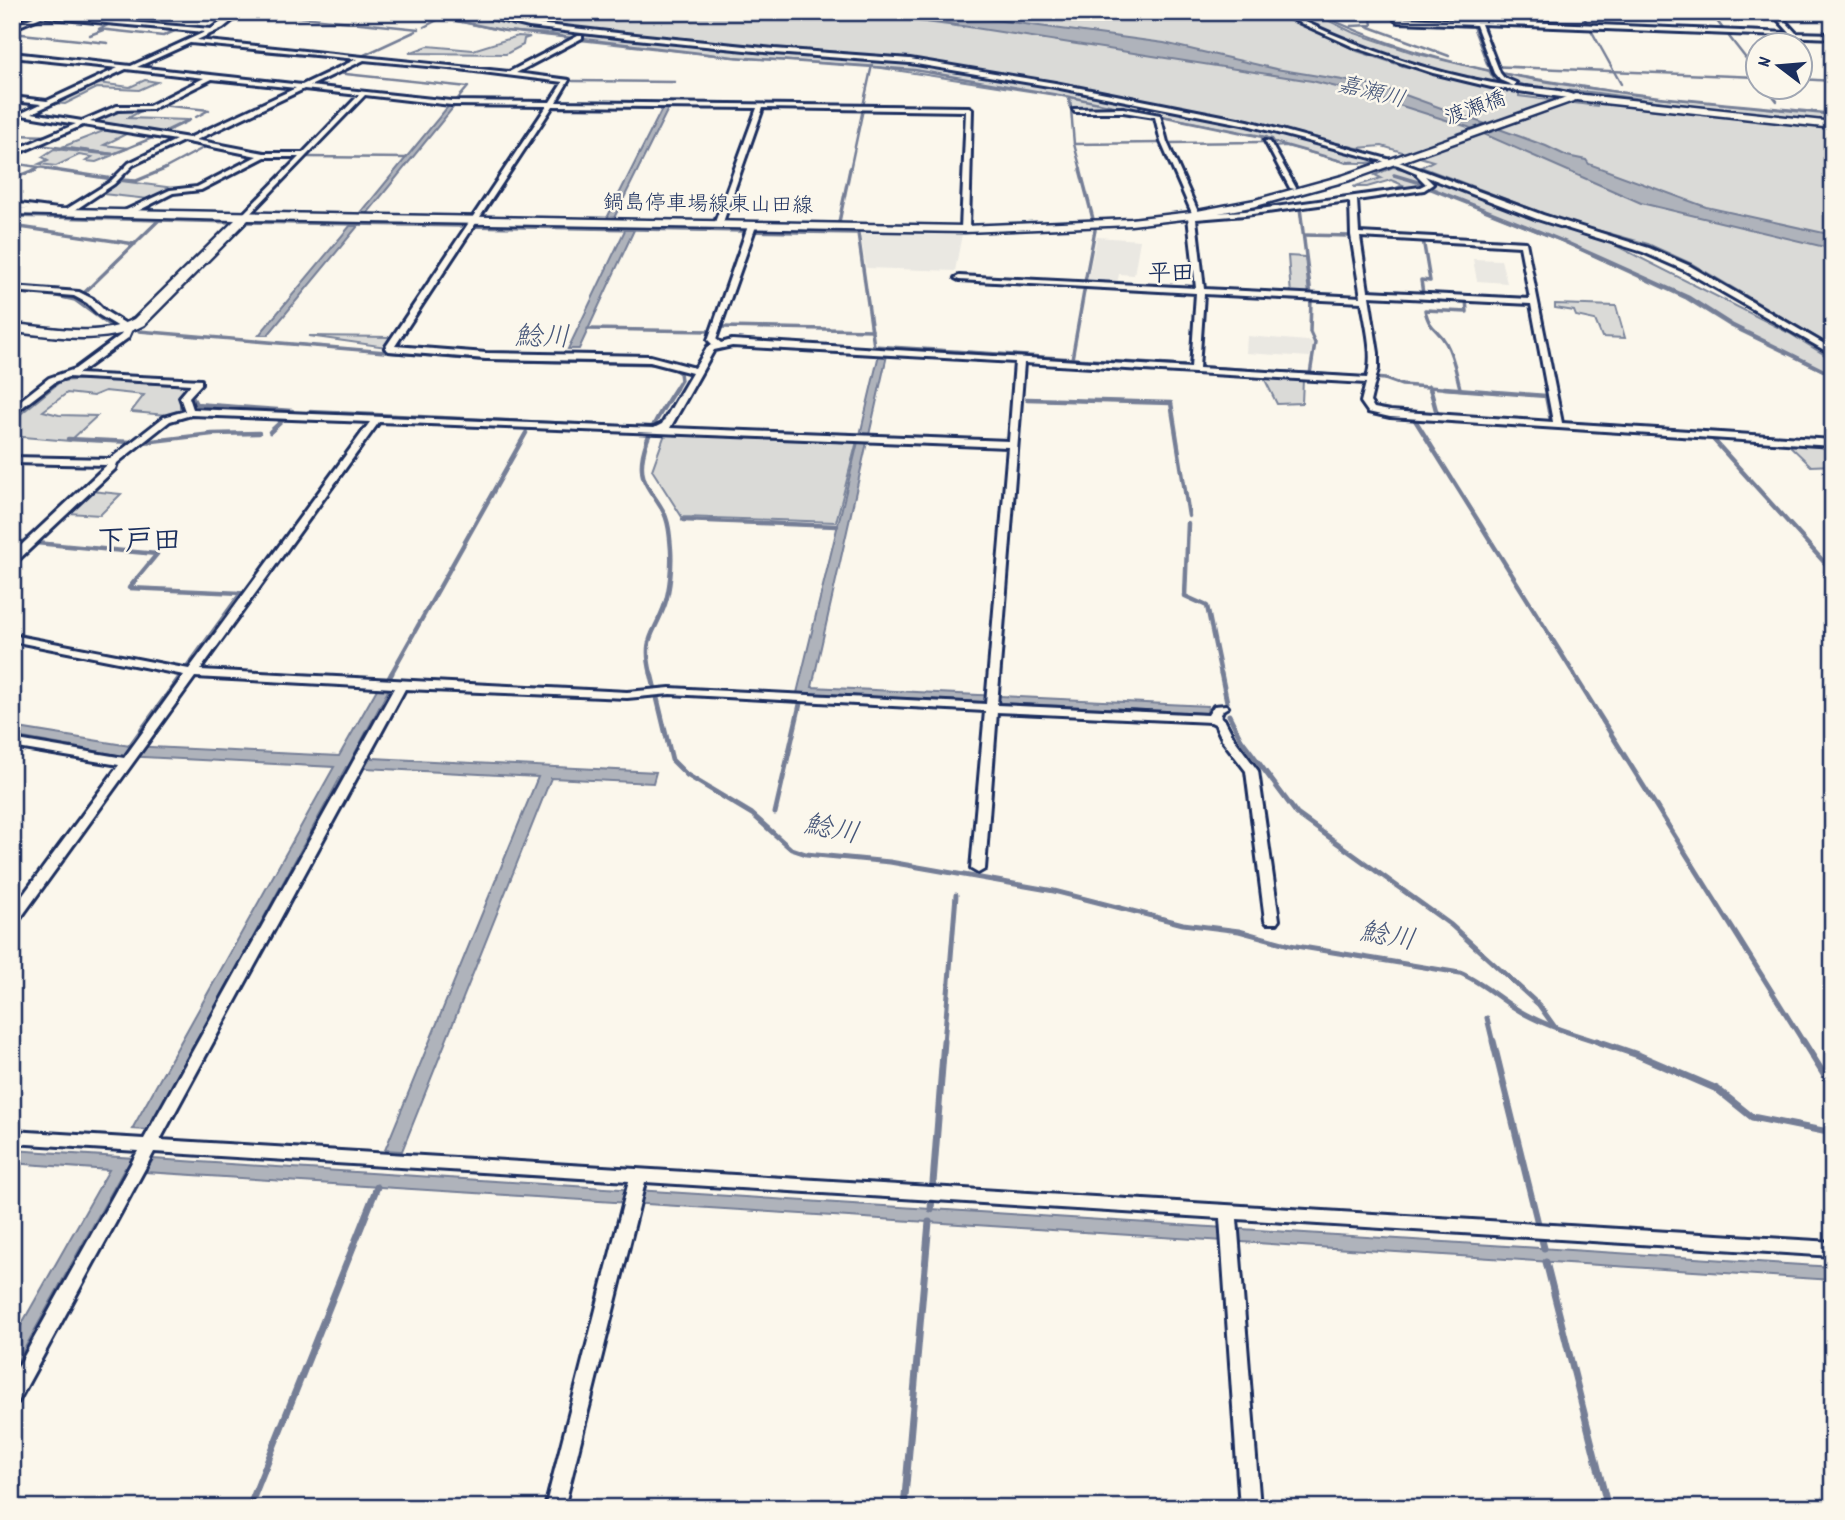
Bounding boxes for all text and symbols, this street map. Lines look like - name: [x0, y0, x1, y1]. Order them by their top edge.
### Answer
- north arrow: [1744, 32, 1814, 102]
- text: N: [1752, 54, 1780, 71]
- water label: 嘉瀬川: [1334, 70, 1408, 118]
- street label: 渡瀬橋: [1441, 85, 1511, 135]
- street label: 鍋島停車場線東山田線: [603, 189, 813, 223]
- district label: 平田: [1148, 259, 1194, 292]
- water label: 鯰川: [514, 320, 570, 360]
- district label: 下戸田: [97, 524, 181, 564]
- water label: 鯰川: [800, 807, 862, 857]
- water label: 鯰川: [1356, 914, 1418, 964]

